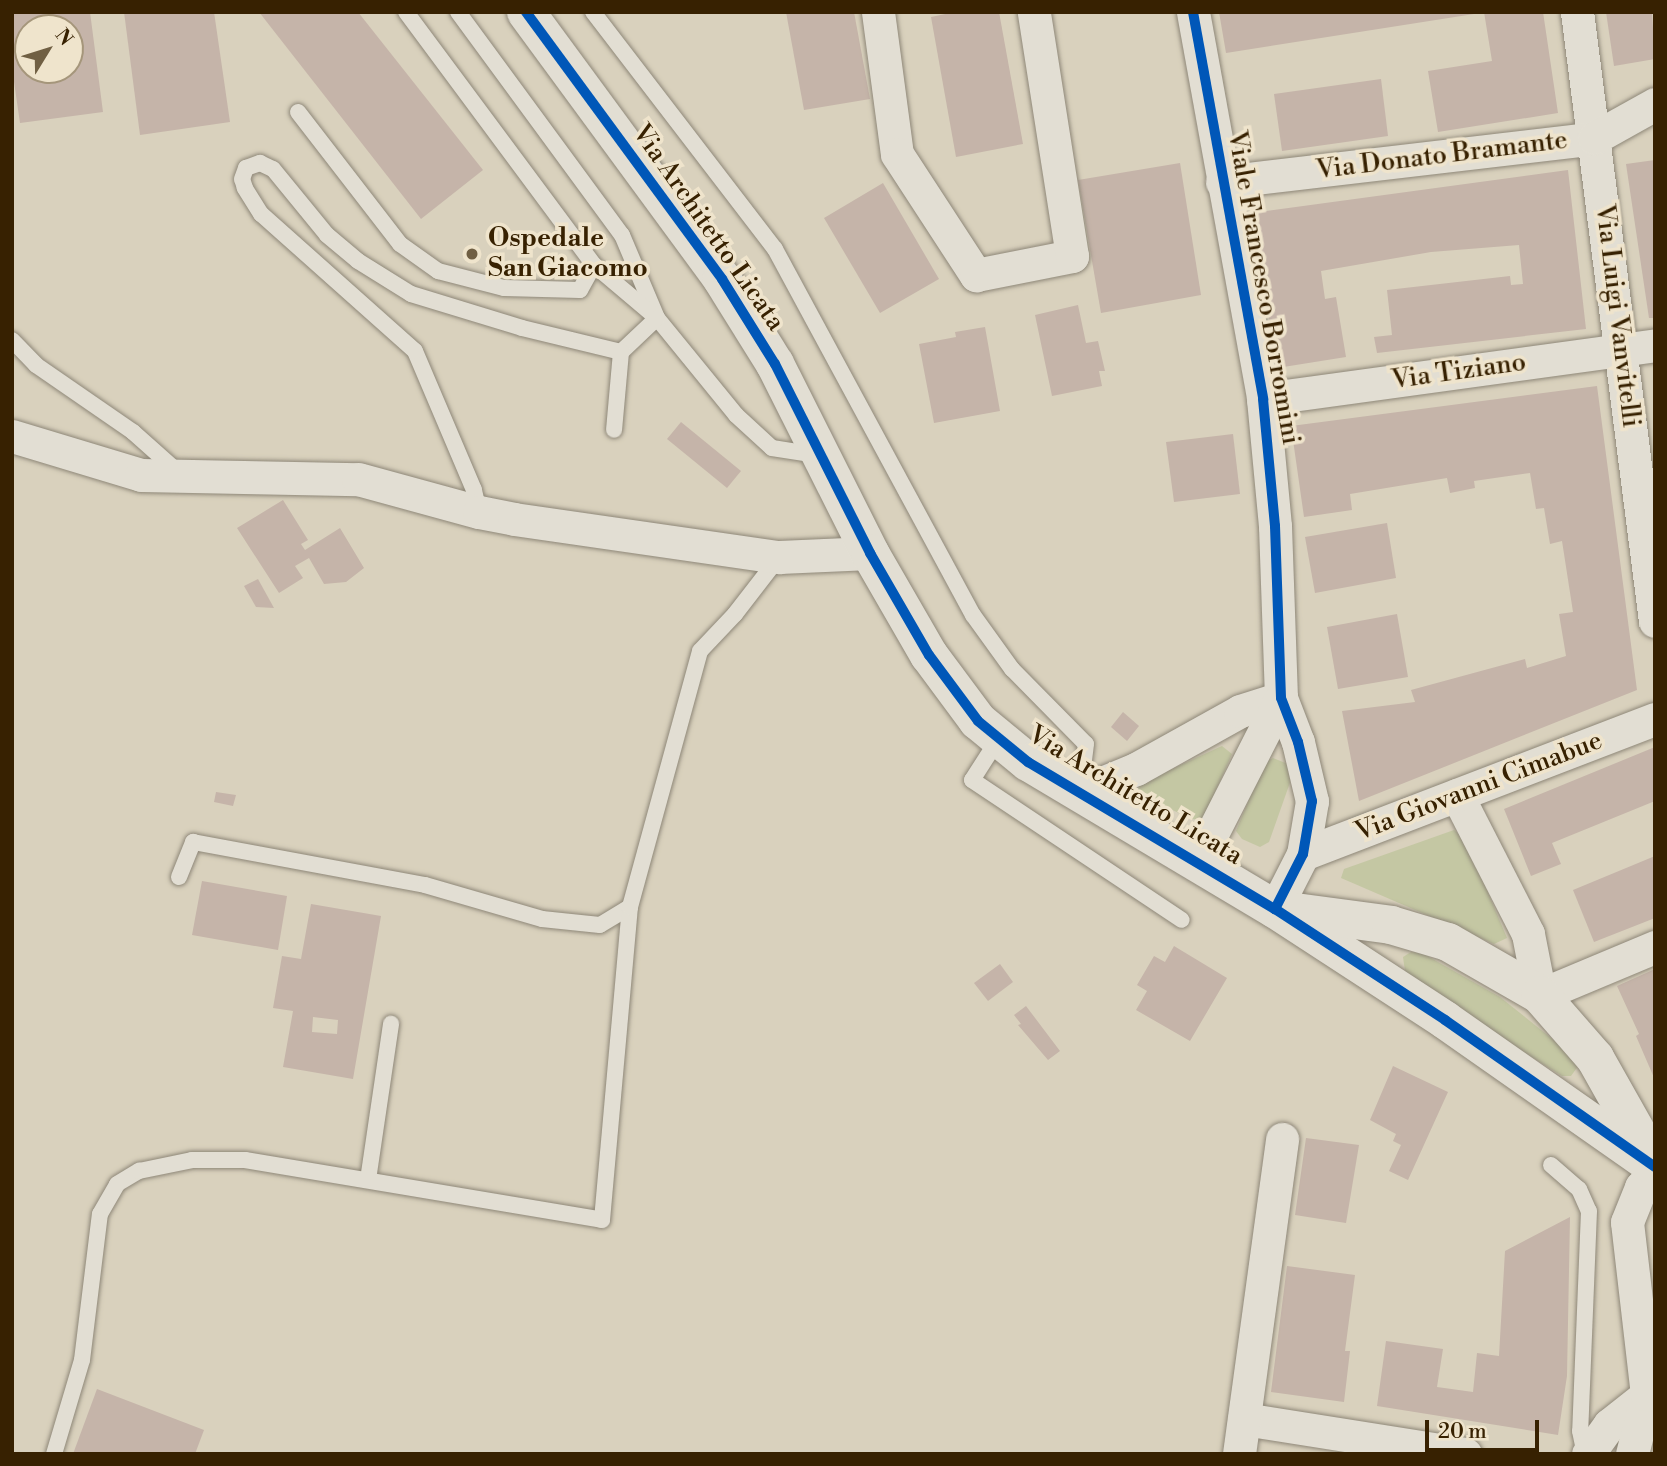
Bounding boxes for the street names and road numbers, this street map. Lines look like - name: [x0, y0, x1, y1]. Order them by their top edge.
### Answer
- street label: Via Architetto Licata: [625, 119, 791, 337]
- street label: Via Donato Bramante: [1315, 125, 1569, 187]
- street label: Viale Francesco Borromini: [1220, 129, 1306, 447]
- street label: Via Luigi Vanvitelli: [1588, 203, 1646, 429]
- street label: Via Tiziano: [1390, 347, 1528, 397]
- street label: Via Architetto Licata: [1022, 720, 1248, 872]
- street label: Via Giovanni Cimabue: [1351, 725, 1607, 849]

